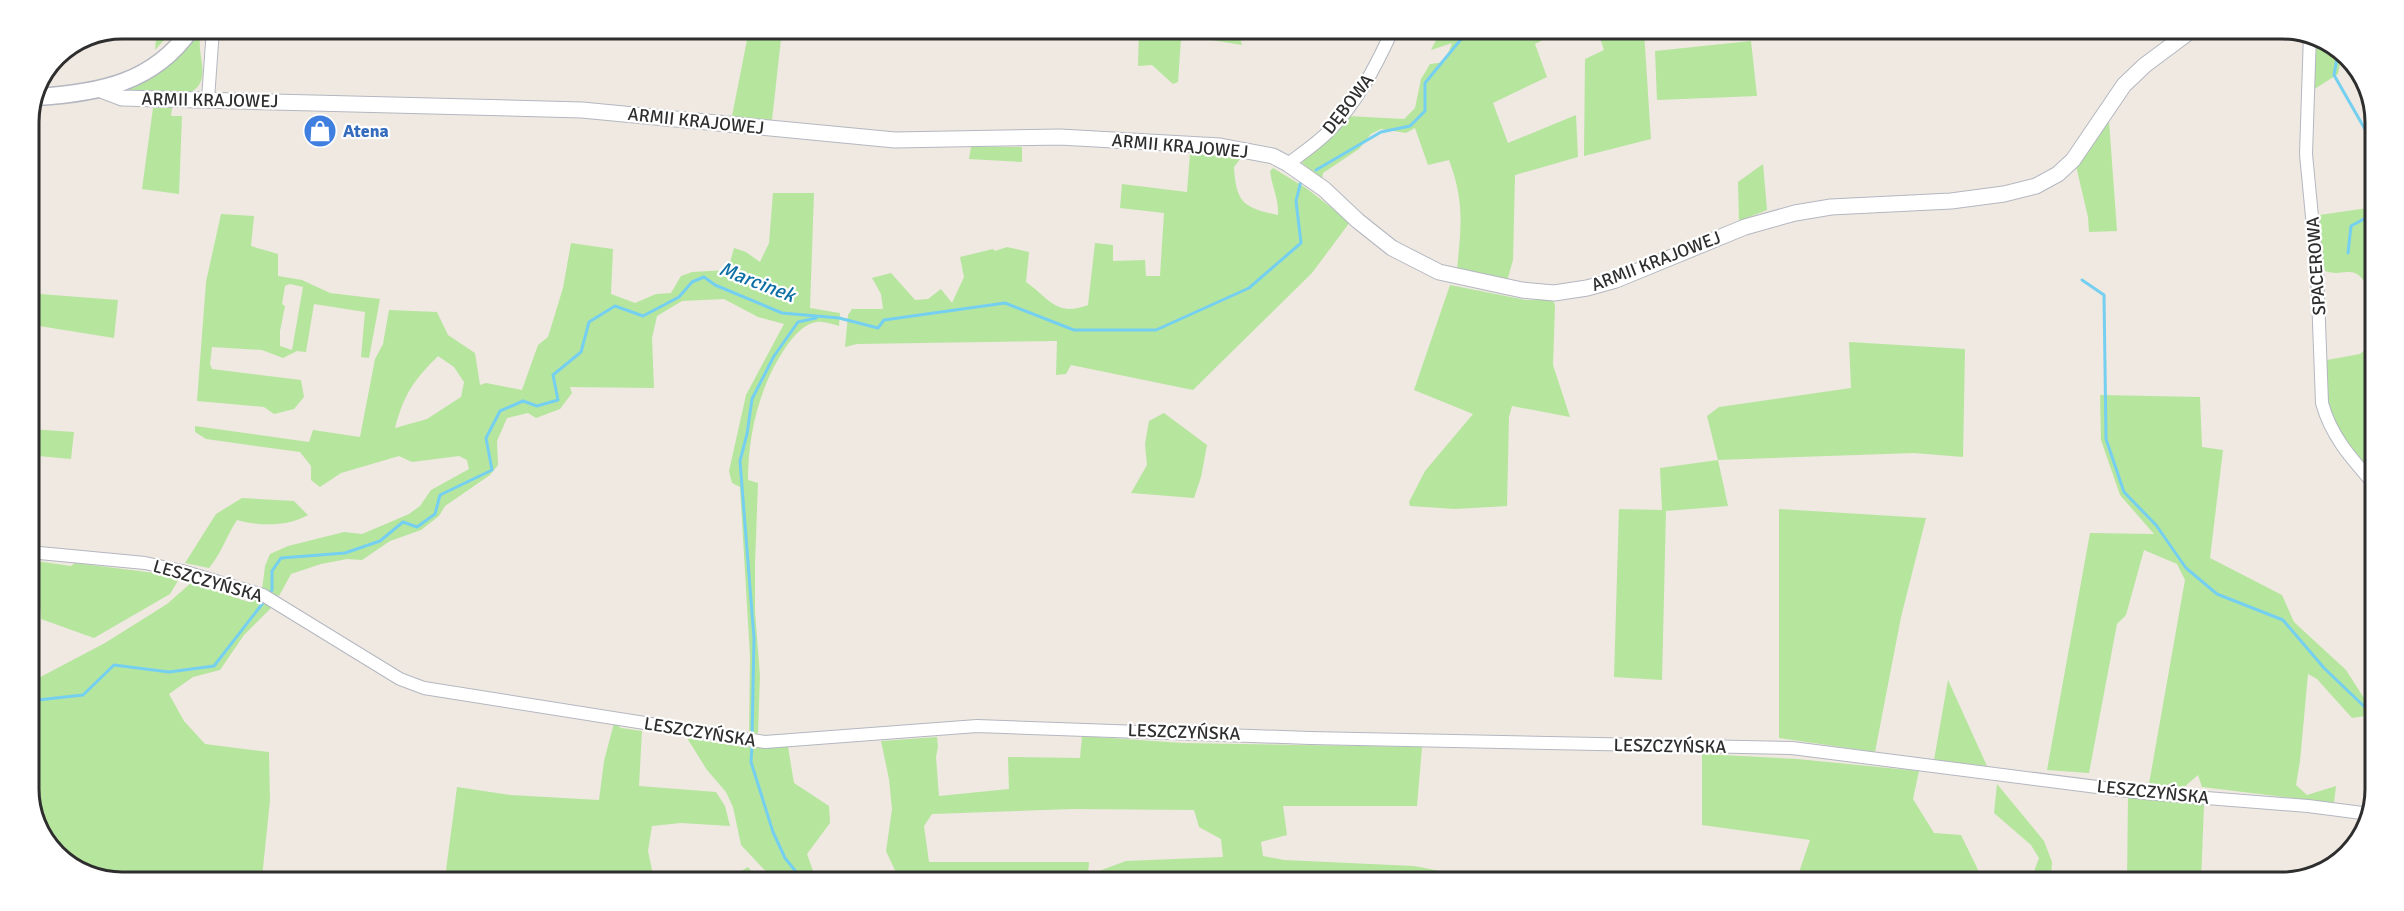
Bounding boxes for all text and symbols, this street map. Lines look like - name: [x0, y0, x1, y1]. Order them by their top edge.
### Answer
- street label: DĘBOWA: [1318, 70, 1378, 138]
- street label: ARMII KRAJOWEJ: [141, 88, 279, 112]
- street label: ARMII KRAJOWEJ: [627, 103, 765, 139]
- shop icon: Atena: [302, 113, 338, 149]
- place label: Atena: [343, 120, 389, 142]
- street label: ARMII KRAJOWEJ: [1111, 129, 1249, 163]
- street label: SPACEROWA: [2302, 216, 2330, 316]
- street label: ARMII KRAJOWEJ: [1588, 226, 1724, 296]
- water label: Marcinek: [716, 256, 800, 309]
- street label: LESZCZYŃSKA: [151, 555, 265, 607]
- street label: LESZCZYŃSKA: [643, 712, 757, 752]
- street label: LESZCZYŃSKA: [1127, 719, 1241, 745]
- street label: LESZCZYŃSKA: [1613, 734, 1727, 758]
- street label: LESZCZYŃSKA: [2096, 775, 2210, 809]

